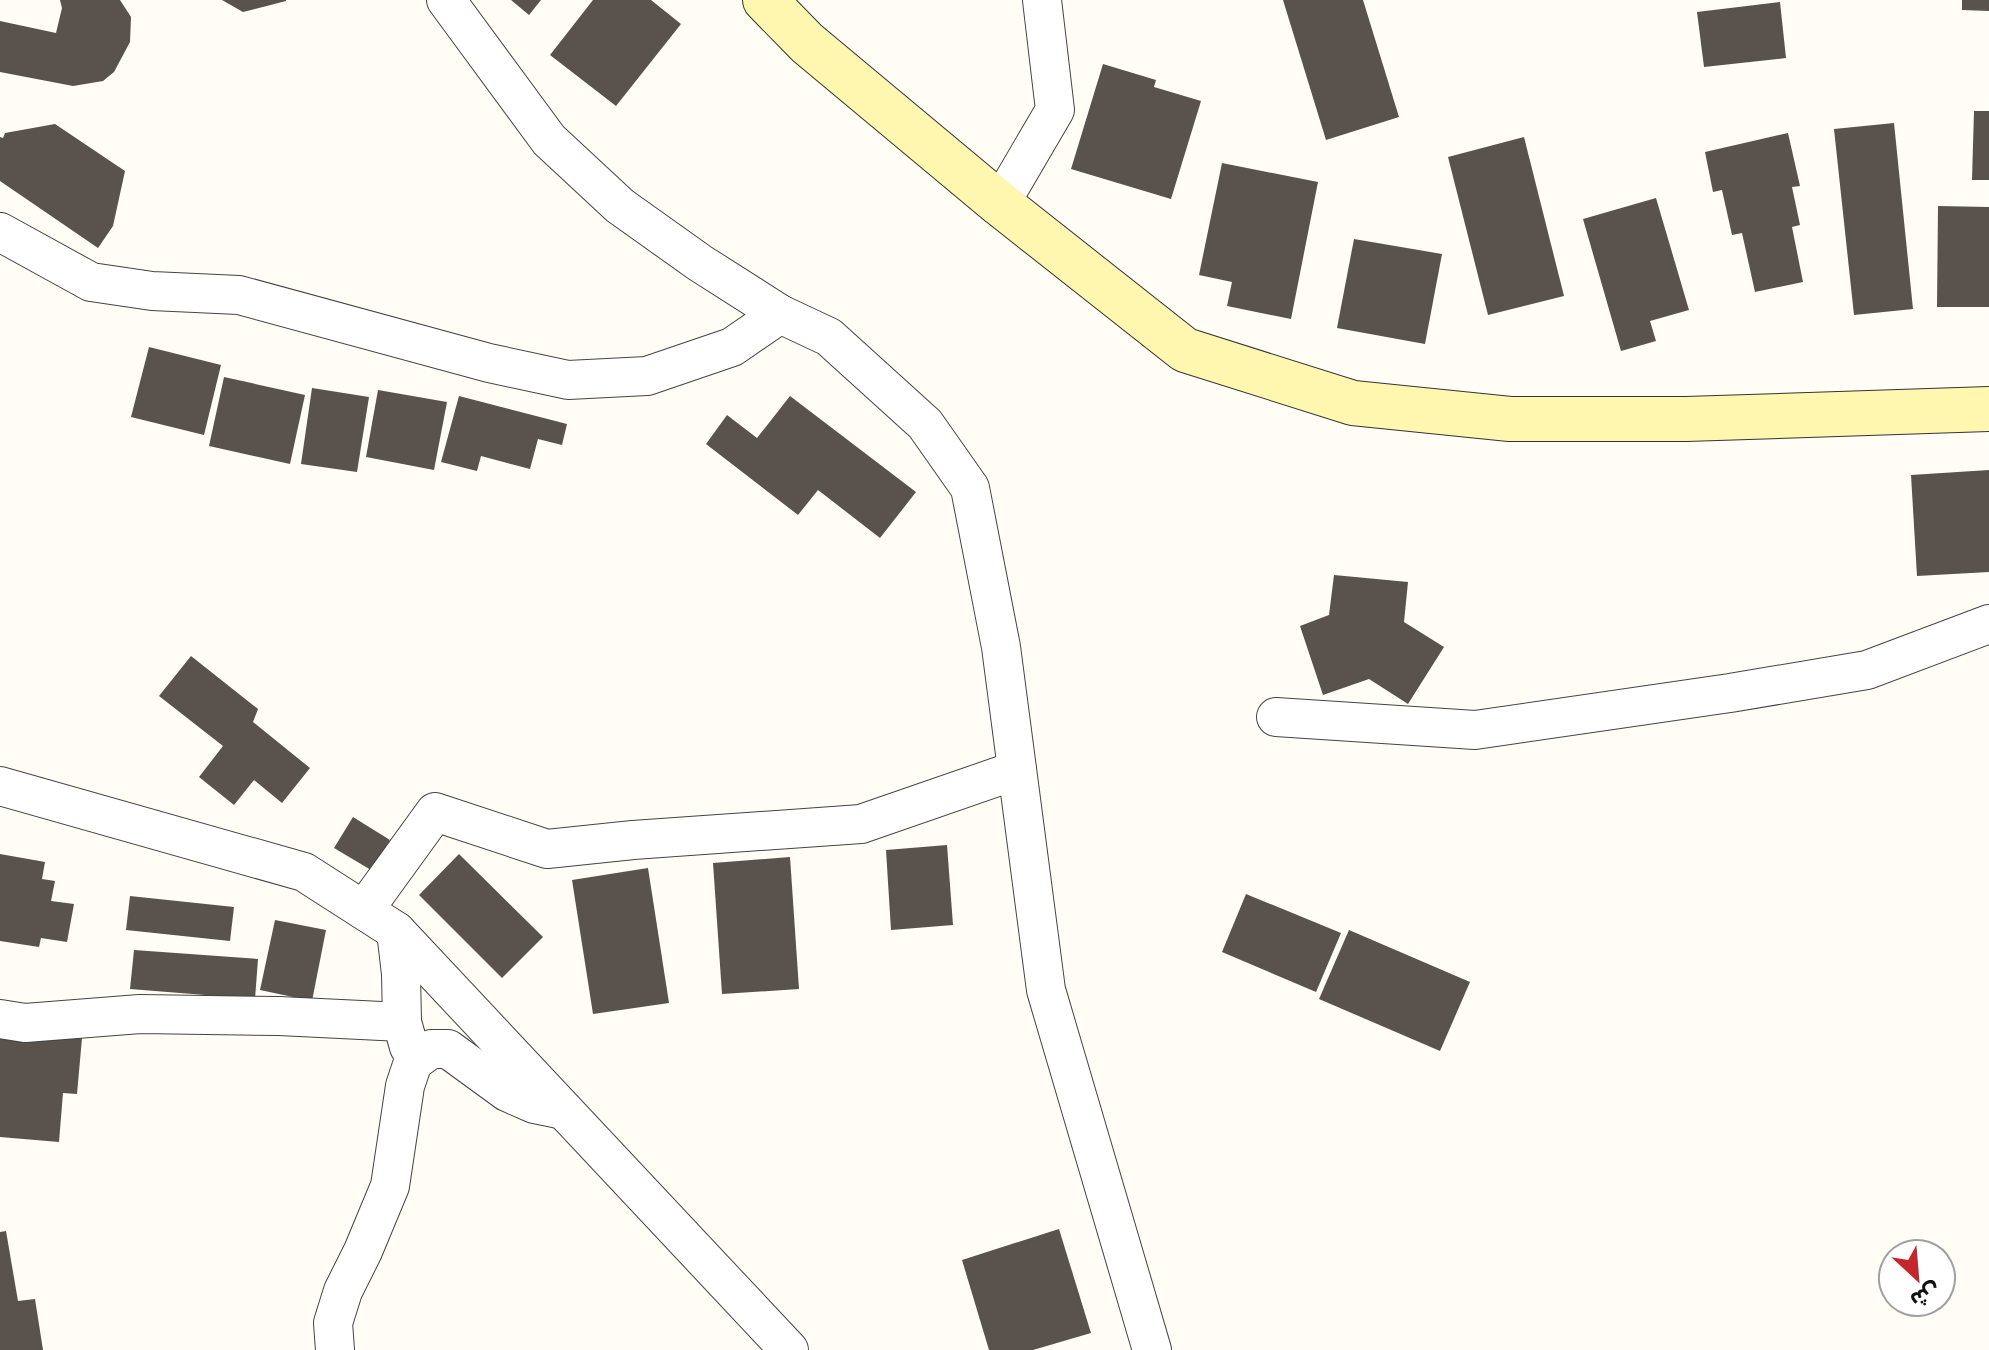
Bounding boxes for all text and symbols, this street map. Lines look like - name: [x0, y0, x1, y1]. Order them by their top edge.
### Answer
- north arrow: [1877, 1238, 1957, 1318]
- text: ش: [1906, 1276, 1946, 1316]

